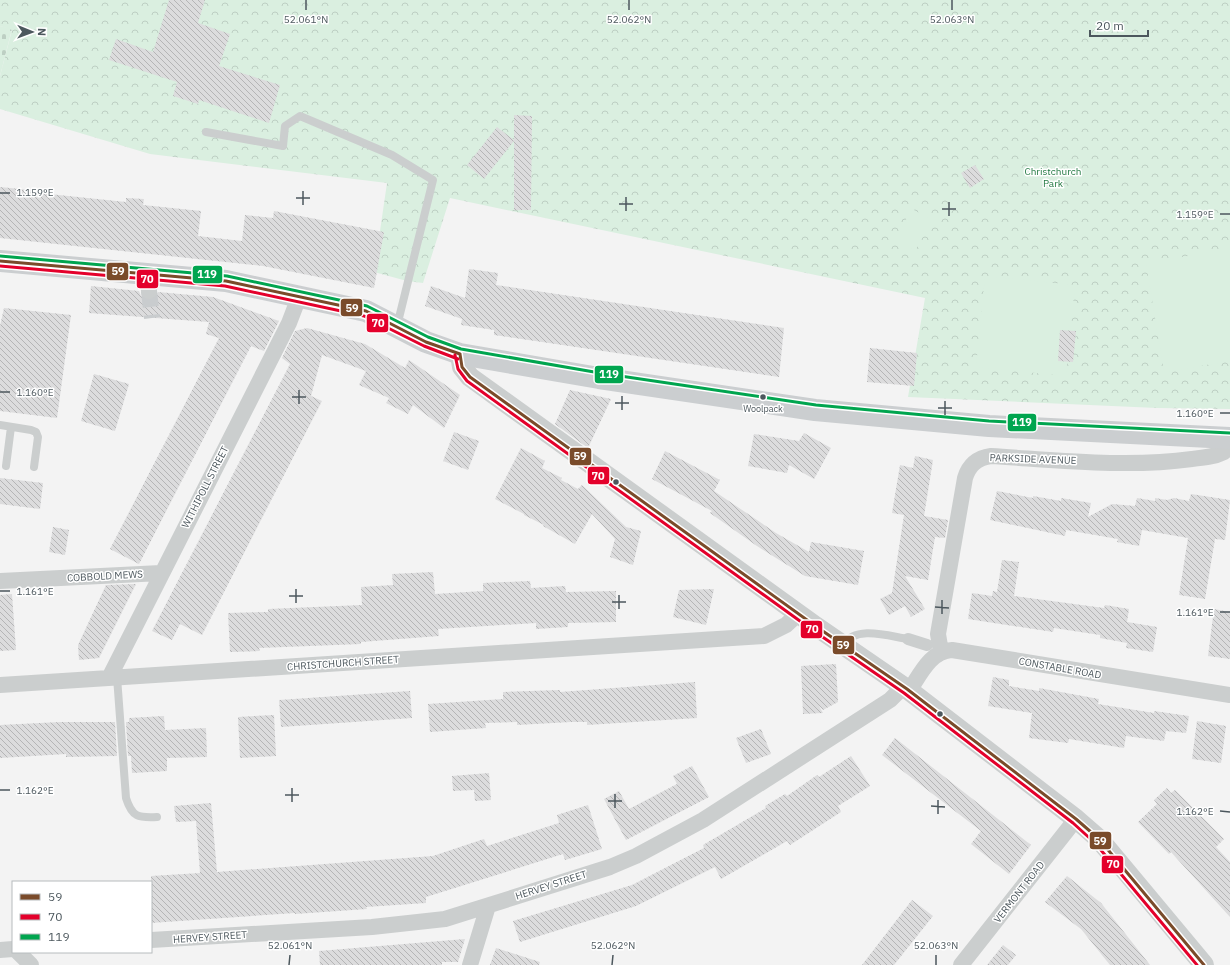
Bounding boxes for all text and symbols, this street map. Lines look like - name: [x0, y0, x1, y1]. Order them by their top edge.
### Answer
- north arrow: [12, 12, 52, 52]
- scale bar: [1090, 12, 1148, 38]
- text: 52.061°N: [284, 13, 328, 26]
- text: 52.062°N: [607, 13, 651, 26]
- text: 52.063°N: [930, 13, 974, 26]
- text: 20 m: [1096, 18, 1124, 33]
- text: N: [35, 28, 49, 36]
- park label: Christchurch Park: [1024, 165, 1082, 190]
- text: 1.159°E: [16, 186, 54, 199]
- text: 1.159°E: [1176, 208, 1214, 221]
- line badge: 59: [106, 262, 129, 281]
- text: 59: [111, 264, 125, 278]
- line badge: 119: [192, 265, 223, 284]
- text: 119: [197, 267, 217, 281]
- line badge: 70: [136, 269, 159, 289]
- text: 70: [140, 272, 154, 286]
- line badge: 59: [340, 298, 363, 317]
- text: 59: [345, 301, 359, 315]
- line badge: 70: [366, 313, 389, 333]
- text: 70: [371, 316, 385, 330]
- line badge: 119: [594, 365, 624, 384]
- text: 119: [599, 367, 619, 381]
- text: 1.160°E: [16, 386, 54, 399]
- marker: Woolpack: [758, 392, 768, 402]
- place label: Woolpack: [743, 403, 783, 414]
- text: 1.160°E: [1176, 407, 1214, 420]
- line badge: 119: [1007, 413, 1037, 432]
- text: 119: [1012, 415, 1032, 429]
- street label: WITHIPOLL STREET: [179, 444, 231, 530]
- line badge: 59: [569, 447, 592, 466]
- text: 59: [573, 449, 587, 463]
- street label: PARKSIDE AVENUE: [989, 451, 1077, 467]
- line badge: 70: [587, 466, 610, 485]
- text: 70: [591, 469, 605, 483]
- unlabelled marker: [611, 477, 621, 487]
- street label: COBBOLD MEWS: [67, 568, 143, 584]
- text: 1.161°E: [16, 585, 54, 598]
- text: 1.161°E: [1176, 606, 1214, 619]
- line badge: 70: [800, 620, 823, 639]
- text: 70: [805, 622, 819, 636]
- line badge: 59: [832, 635, 855, 655]
- text: 59: [836, 638, 850, 652]
- street label: CHRISTCHURCH STREET: [287, 653, 400, 673]
- street label: CONSTABLE ROAD: [1018, 654, 1103, 682]
- unlabelled marker: [935, 709, 945, 719]
- text: 1.162°E: [16, 784, 54, 797]
- text: 1.162°E: [1176, 805, 1214, 818]
- line badge: 59: [1089, 831, 1112, 850]
- text: 59: [1093, 834, 1107, 848]
- line badge: 70: [1101, 855, 1124, 874]
- text: 70: [1106, 857, 1120, 871]
- street label: VERMONT ROAD: [991, 858, 1047, 926]
- street label: HERVEY STREET: [514, 867, 589, 903]
- legend: [12, 881, 152, 953]
- text: 59: [48, 889, 62, 904]
- text: 70: [48, 909, 62, 924]
- street label: HERVEY STREET: [173, 928, 248, 946]
- text: 119: [48, 929, 70, 944]
- text: 52.061°N: [268, 939, 312, 952]
- text: 52.062°N: [591, 939, 635, 952]
- text: 52.063°N: [914, 939, 958, 952]

